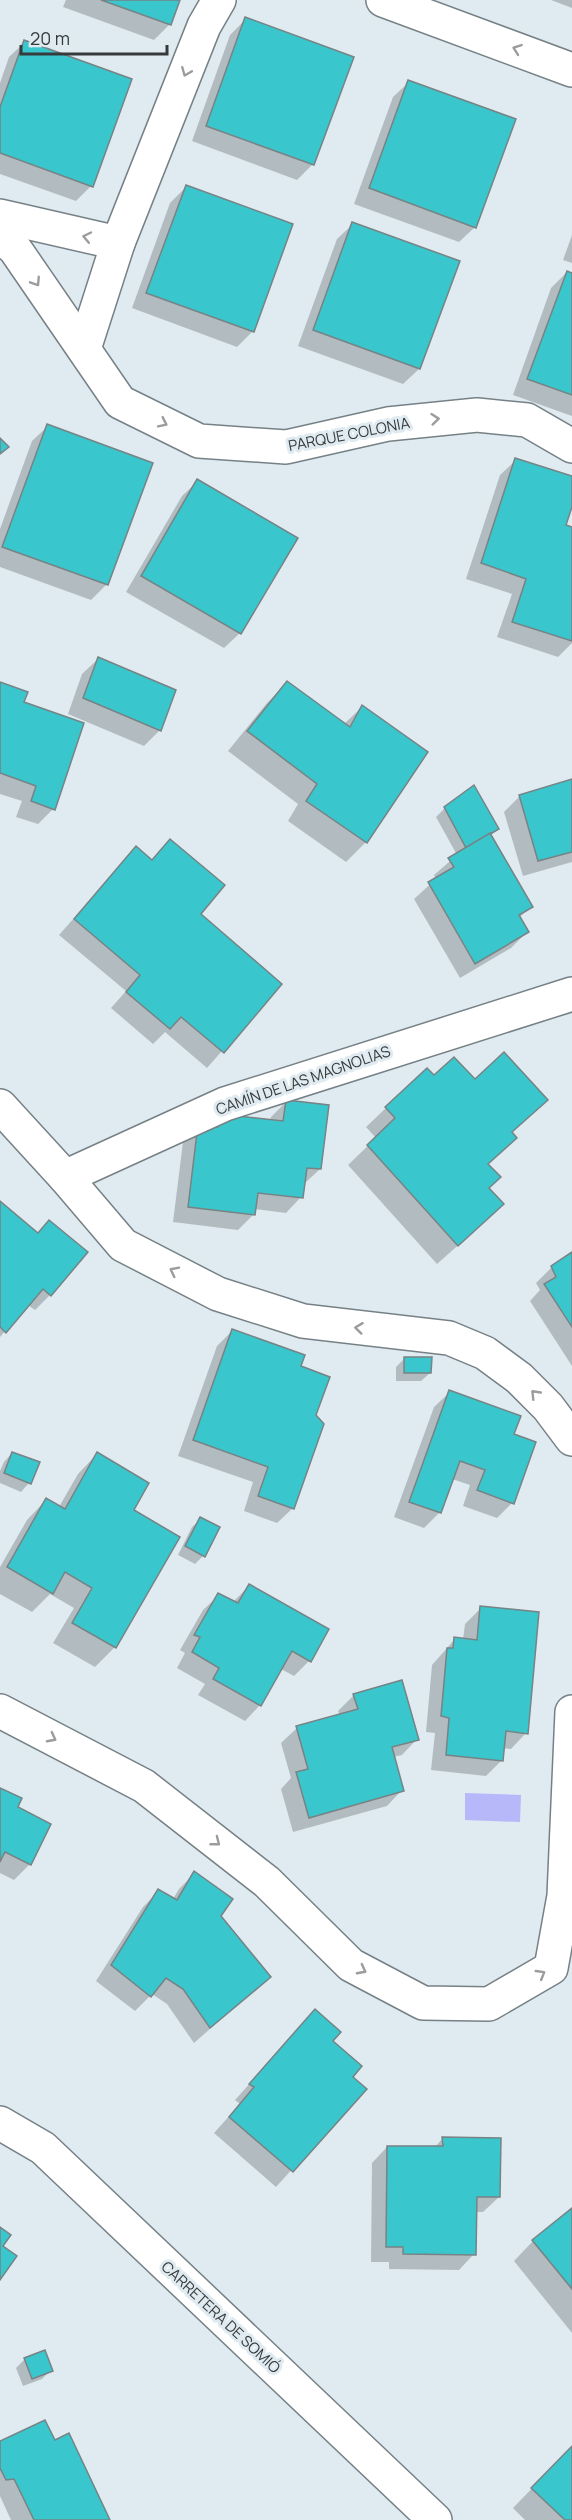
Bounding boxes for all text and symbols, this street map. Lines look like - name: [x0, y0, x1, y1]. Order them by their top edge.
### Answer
- scale bar: [21, 18, 166, 56]
- text: 20 m: [30, 26, 70, 50]
- one-way arrow: [512, 44, 523, 57]
- one-way arrow: [181, 66, 193, 77]
- one-way arrow: [82, 231, 92, 244]
- one-way arrow: [29, 275, 40, 286]
- street label: PARQUE COLONIA: [286, 412, 412, 456]
- one-way arrow: [430, 413, 439, 426]
- one-way arrow: [156, 416, 167, 428]
- street label: CAMÍN DE LAS MAGNOLIAS: [213, 1040, 393, 1120]
- one-way arrow: [169, 1267, 180, 1278]
- one-way arrow: [354, 1322, 363, 1334]
- one-way arrow: [532, 1390, 543, 1401]
- one-way arrow: [46, 1731, 56, 1742]
- one-way arrow: [209, 1835, 220, 1846]
- one-way arrow: [356, 1963, 366, 1974]
- one-way arrow: [535, 1969, 545, 1981]
- street label: CARRETERA DE SOMIÓ: [157, 2256, 285, 2378]

